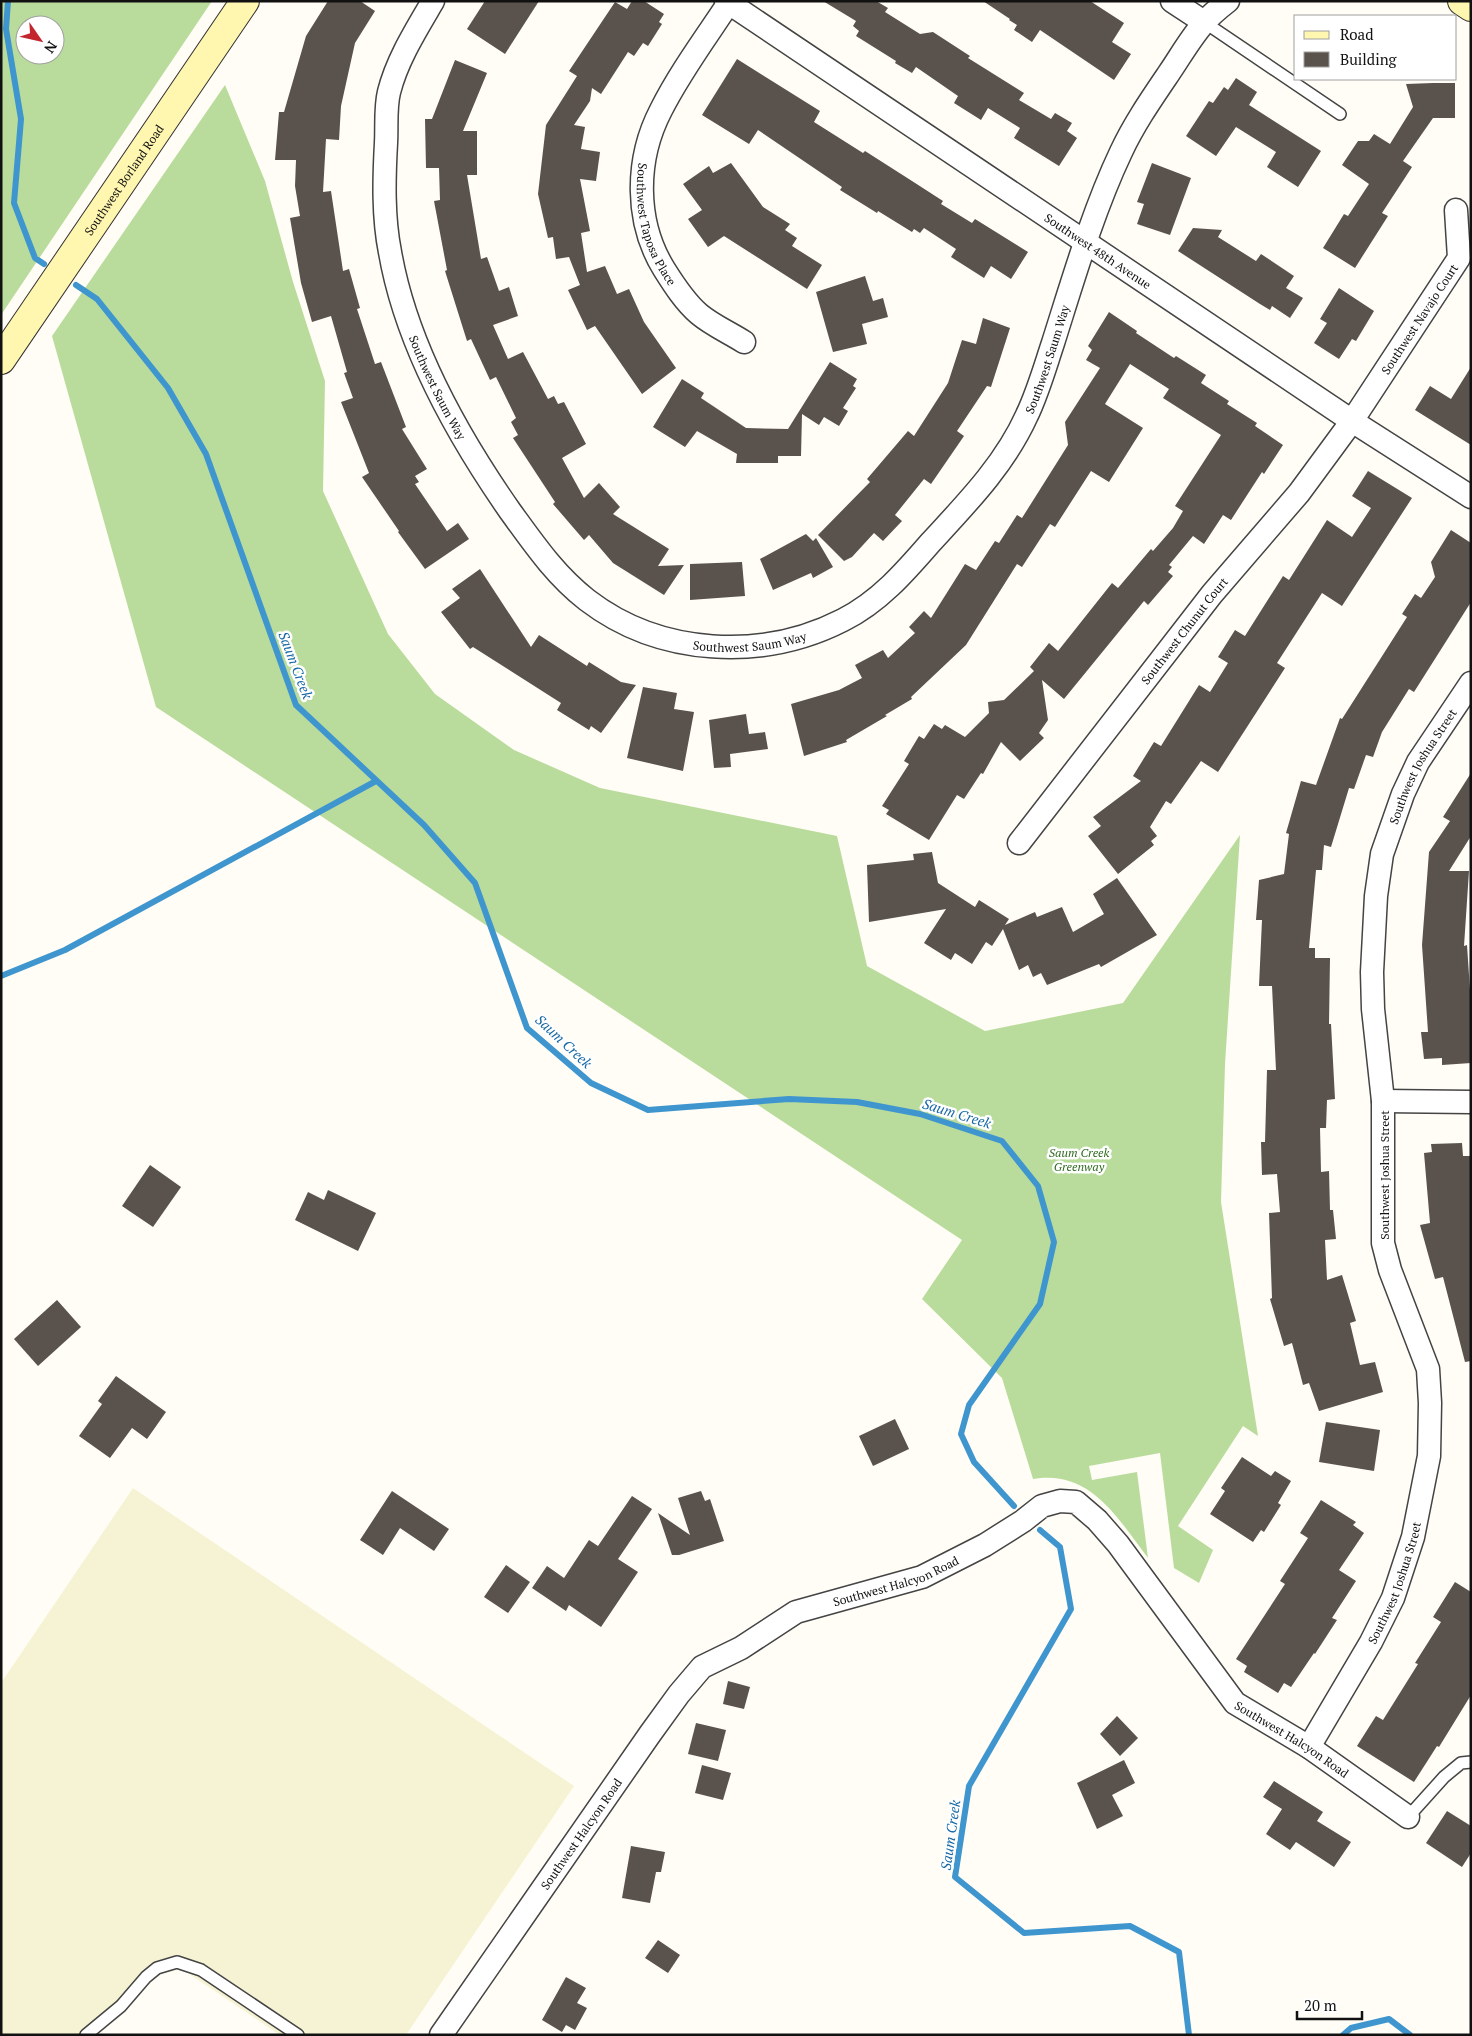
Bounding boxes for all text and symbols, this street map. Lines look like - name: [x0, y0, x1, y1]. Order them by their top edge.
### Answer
- north arrow: [15, 15, 65, 65]
- legend: [1294, 15, 1457, 80]
- text: Road: [1340, 24, 1373, 44]
- text: N: [40, 38, 62, 58]
- text: Building: [1340, 49, 1398, 69]
- street label: Southwest Borland Road: [81, 121, 167, 238]
- street label: Southwest Taposa Place: [634, 162, 680, 288]
- street label: Southwest 48th Avenue: [1042, 210, 1154, 292]
- street label: Southwest Navajo Court: [1377, 260, 1461, 377]
- street label: Southwest Saum Way: [1021, 302, 1072, 416]
- street label: Southwest Saum Way: [406, 333, 470, 443]
- street label: Southwest Chunut Court: [1137, 574, 1231, 687]
- street label: Southwest Saum Way: [692, 628, 809, 654]
- water label: Saum Creek: [274, 629, 318, 702]
- street label: Southwest Joshua Street: [1386, 705, 1460, 826]
- water label: Saum Creek: [532, 1010, 597, 1072]
- water label: Saum Creek: [920, 1094, 994, 1133]
- street label: Southwest Joshua Street: [1377, 1110, 1392, 1240]
- park label: Saum Creek Greenway: [1049, 1145, 1110, 1174]
- street label: Southwest Joshua Street: [1364, 1520, 1423, 1646]
- street label: Southwest Halcyon Road: [831, 1552, 961, 1609]
- street label: Southwest Halcyon Road: [1232, 1697, 1352, 1781]
- street label: Southwest Halcyon Road: [537, 1775, 625, 1892]
- water label: Saum Creek: [936, 1798, 964, 1871]
- scale bar: [1297, 1988, 1362, 2020]
- text: 20 m: [1304, 1995, 1337, 2015]

